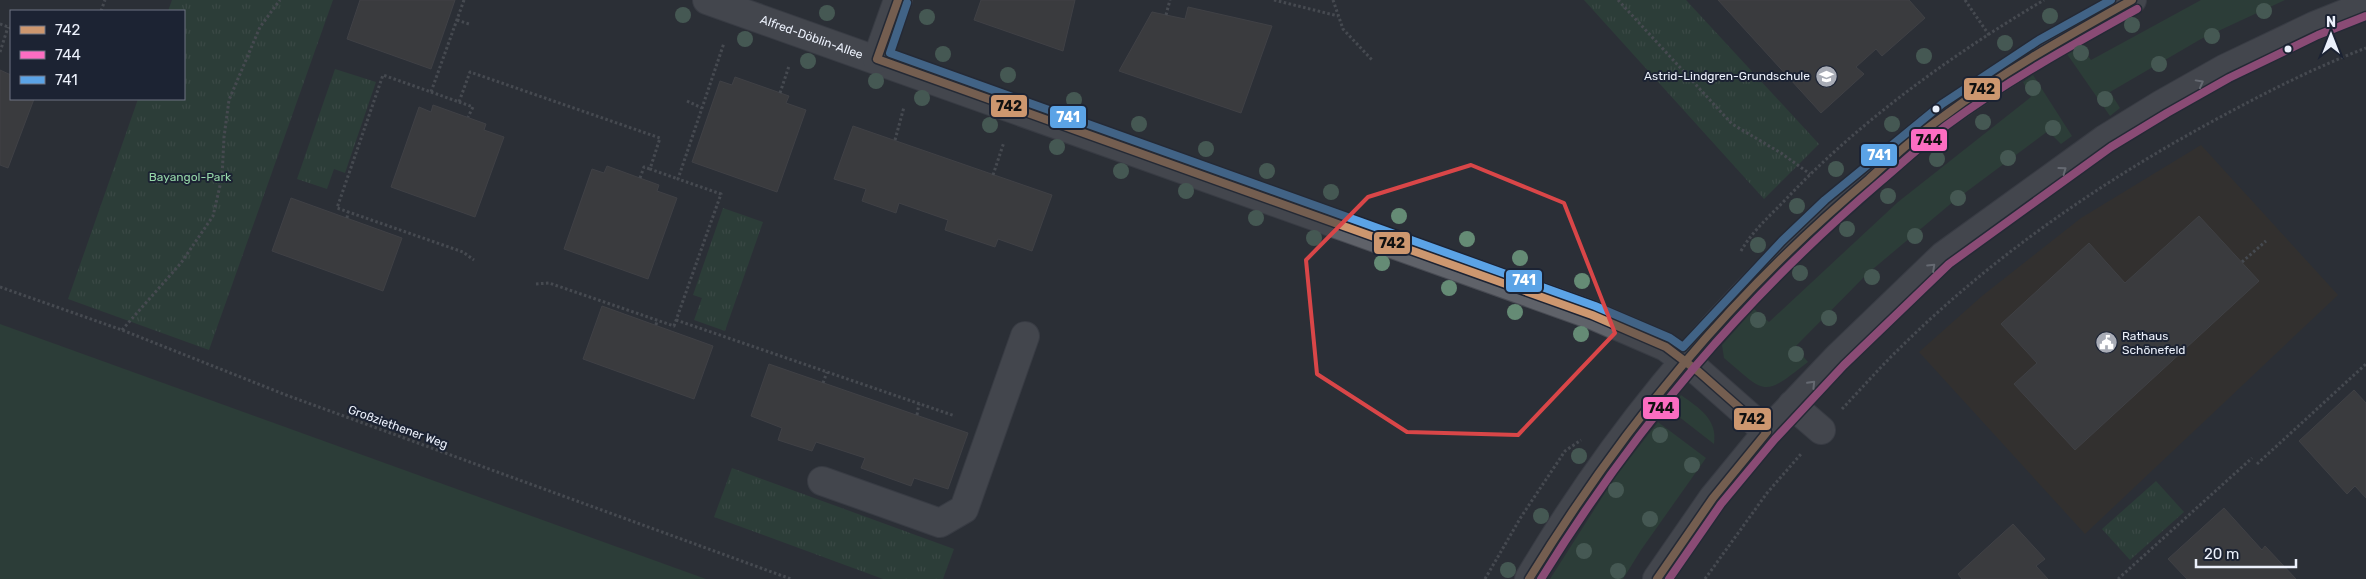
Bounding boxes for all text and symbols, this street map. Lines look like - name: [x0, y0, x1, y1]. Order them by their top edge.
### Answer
- legend: [10, 10, 185, 100]
- north arrow: [2306, 10, 2356, 60]
- street label: Alfred-Döblin-Allee: [758, 13, 865, 62]
- text: N: [2326, 14, 2336, 31]
- text: 742: [55, 21, 80, 39]
- unlabelled marker: [2283, 44, 2293, 54]
- text: 744: [55, 46, 81, 64]
- school or university icon: Astrid-Lindgren-Grundschule: [1814, 64, 1838, 88]
- place label: Astrid-Lindgren-Grundschule: [1644, 69, 1810, 83]
- text: 741: [55, 71, 78, 89]
- line badge: 742: [1963, 77, 2001, 101]
- one-way arrow: [2194, 79, 2203, 89]
- text: 742: [1969, 81, 1995, 98]
- line badge: 742: [990, 94, 1028, 118]
- text: 742: [996, 98, 1022, 115]
- unlabelled marker: [1931, 104, 1941, 114]
- line badge: 741: [1049, 105, 1087, 129]
- text: 741: [1056, 109, 1080, 126]
- line badge: 744: [1910, 128, 1948, 152]
- text: 744: [1916, 132, 1943, 149]
- line badge: 741: [1860, 143, 1898, 167]
- text: 741: [1867, 147, 1891, 164]
- one-way arrow: [2057, 167, 2066, 176]
- park label: Bayangol-Park: [149, 170, 232, 184]
- line badge: 742: [1373, 231, 1411, 255]
- text: 742: [1379, 235, 1405, 252]
- one-way arrow: [1926, 264, 1935, 273]
- line badge: 741: [1505, 269, 1543, 293]
- text: 741: [1512, 272, 1536, 289]
- place label: Rathaus Schönefeld: [2122, 329, 2186, 357]
- public building icon: Rathaus Schönefeld: [2094, 331, 2118, 355]
- one-way arrow: [1806, 381, 1815, 390]
- line badge: 744: [1642, 396, 1680, 420]
- text: 744: [1648, 400, 1675, 417]
- street label: Großziethener Weg: [346, 402, 450, 452]
- line badge: 742: [1733, 407, 1772, 431]
- text: 742: [1739, 411, 1765, 428]
- scale bar: [2196, 536, 2296, 568]
- text: 20 m: [2204, 545, 2239, 563]

